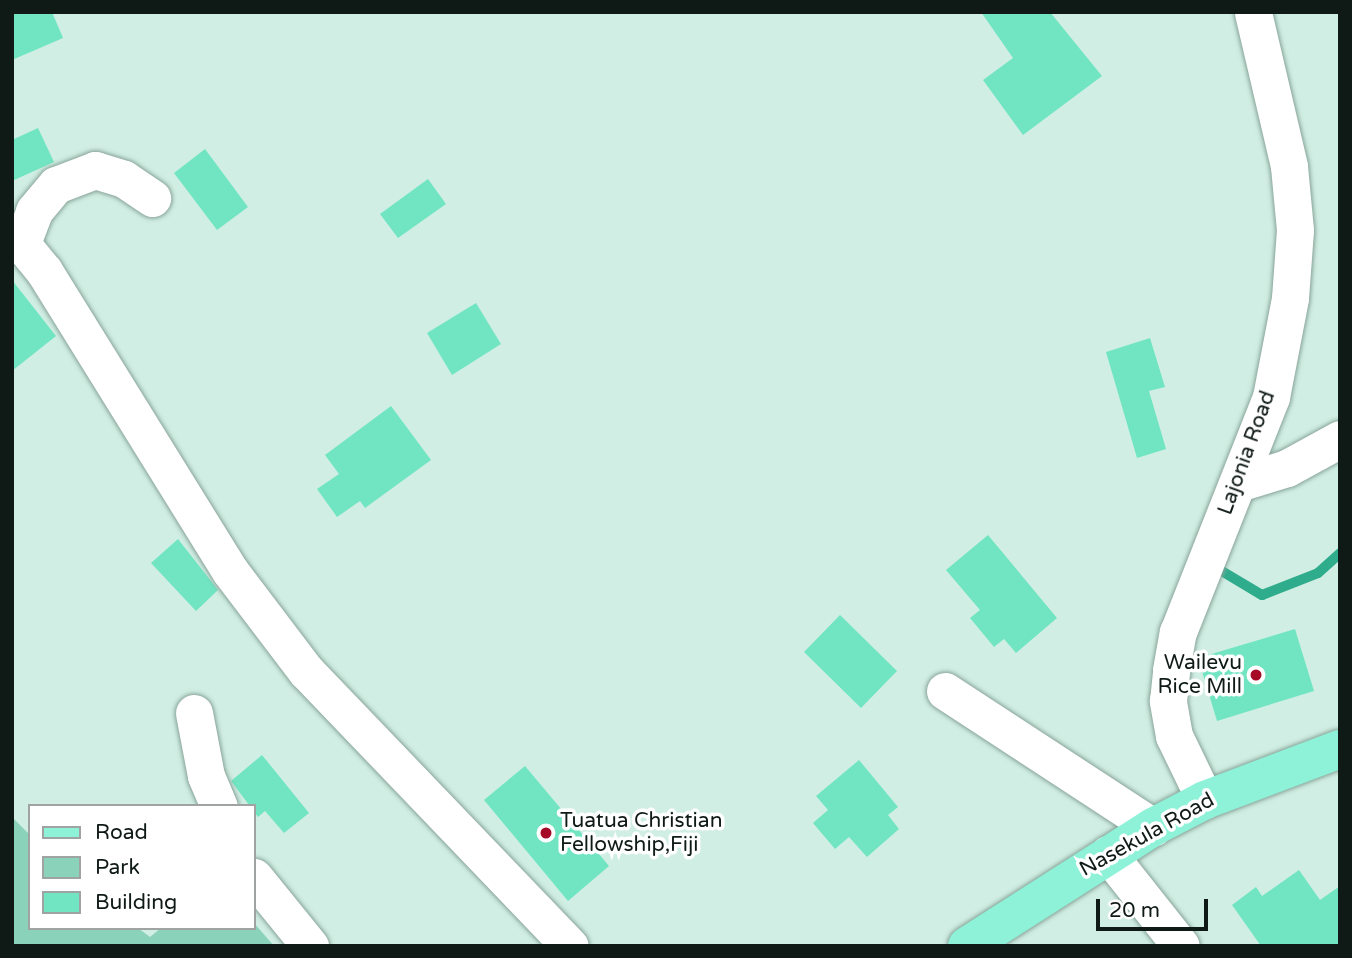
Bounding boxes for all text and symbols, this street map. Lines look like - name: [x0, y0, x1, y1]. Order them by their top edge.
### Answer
- street label: Lajonia Road: [1213, 388, 1281, 518]
- place label: Wailevu Rice Mill: [1158, 650, 1242, 700]
- marker: Wailevu Rice Mill: [1248, 667, 1264, 683]
- street label: Nasekula Road: [1075, 788, 1219, 882]
- legend: [28, 804, 256, 930]
- place label: Tuatua Christian Fellowship,Fiji: [560, 808, 722, 858]
- text: Road: [95, 820, 148, 845]
- marker: Tuatua Christian Fellowship,Fiji: [538, 825, 554, 841]
- text: Park: [95, 855, 140, 880]
- scale bar: [1100, 884, 1212, 928]
- text: Building: [95, 890, 177, 915]
- text: 20 m: [1109, 898, 1160, 923]

